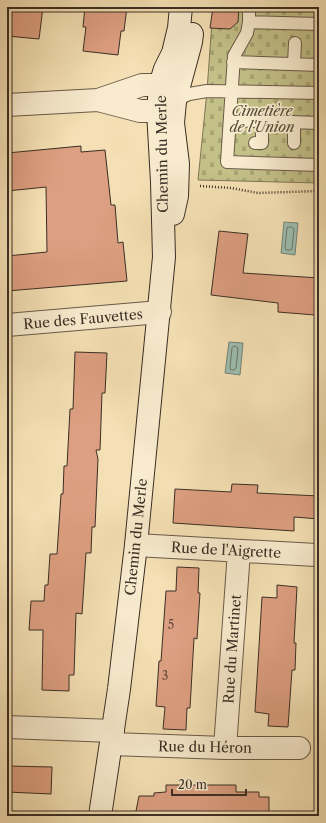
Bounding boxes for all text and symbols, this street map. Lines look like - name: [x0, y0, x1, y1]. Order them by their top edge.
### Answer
- street label: Chemin du Merle: [152, 95, 172, 213]
- park label: Cimetière de l'Union: [230, 102, 294, 136]
- street label: Rue des Fauvettes: [22, 305, 144, 333]
- street label: Chemin du Merle: [121, 477, 151, 596]
- street label: Rue de l'Aigrette: [171, 538, 282, 562]
- street label: Rue du Martinet: [219, 594, 245, 704]
- house number: 5: [168, 617, 174, 632]
- house number: 3: [162, 668, 168, 683]
- street label: Rue du Héron: [158, 737, 252, 757]
- scale bar: [172, 771, 246, 797]
- text: 20 m: [178, 777, 207, 792]

